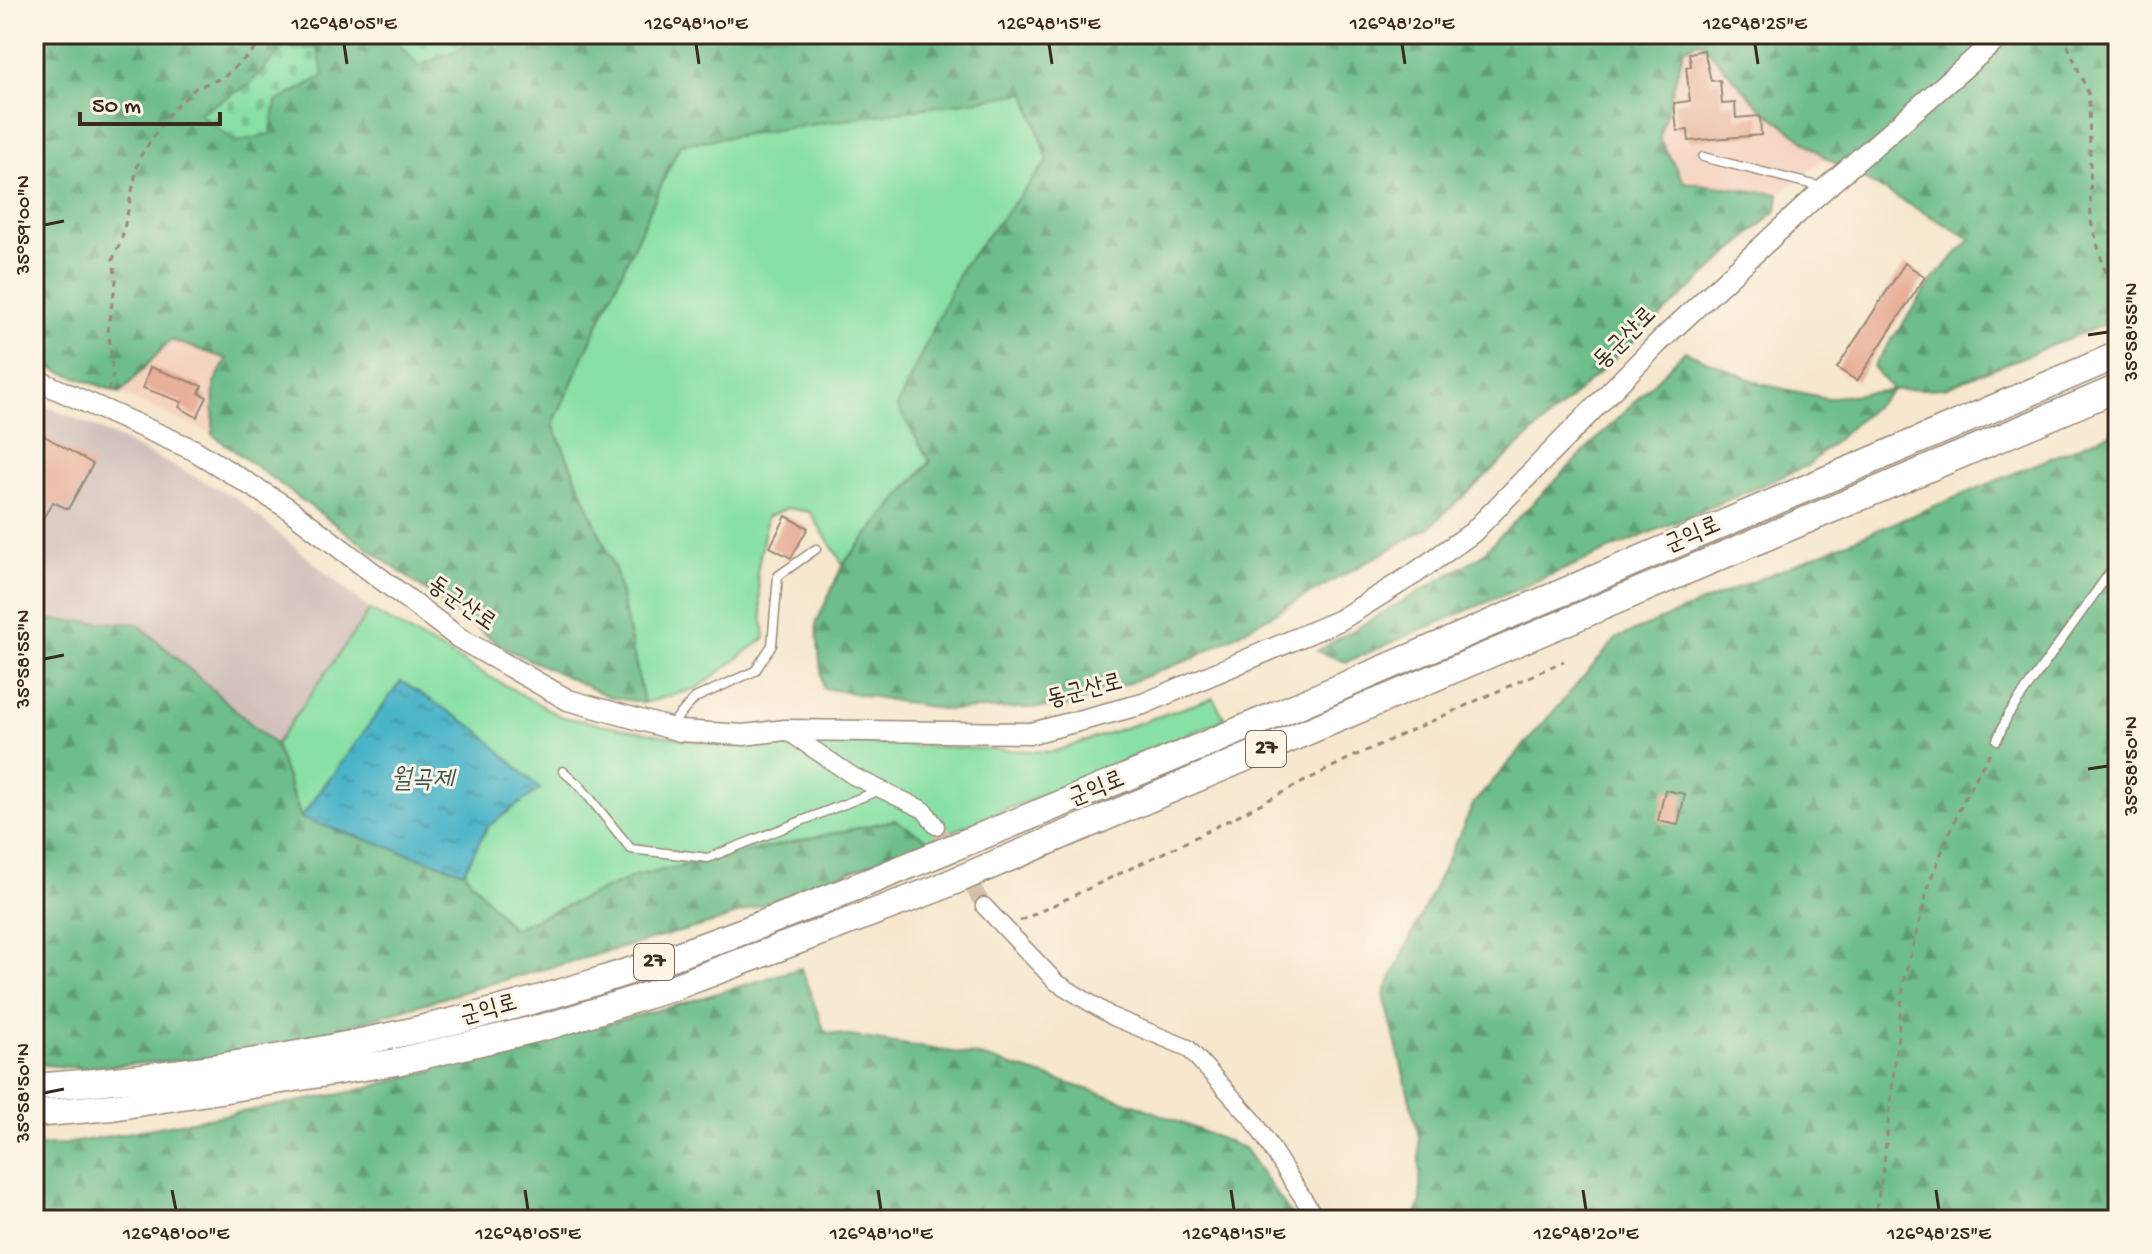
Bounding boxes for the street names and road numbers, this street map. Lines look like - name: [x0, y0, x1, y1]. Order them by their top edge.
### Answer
- street label: 동군산로: [1588, 301, 1664, 377]
- street label: 군익로: [1661, 511, 1725, 561]
- street label: 동군산로: [421, 571, 501, 639]
- street label: 동군산로: [1044, 669, 1126, 715]
- road number: 27: [1246, 731, 1286, 767]
- street label: 군익로: [1065, 766, 1129, 814]
- road number: 27: [634, 944, 674, 980]
- street label: 군익로: [457, 989, 521, 1033]

